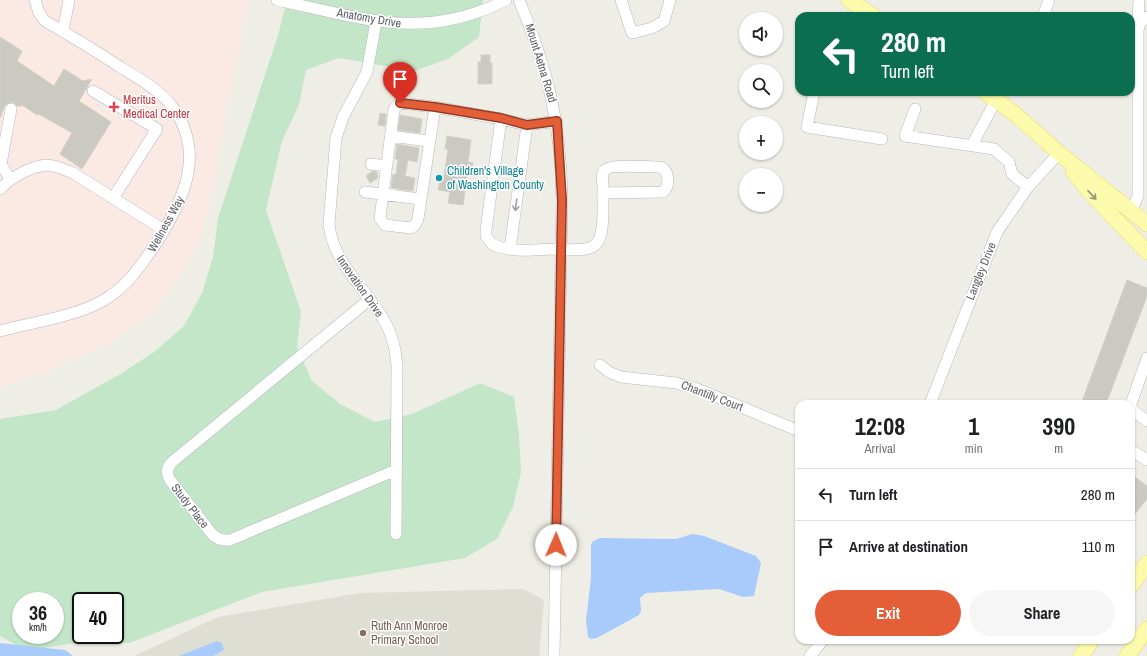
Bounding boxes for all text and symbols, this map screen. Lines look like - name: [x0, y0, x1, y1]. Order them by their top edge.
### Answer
- street label: Anatomy Drive: [335, 4, 402, 32]
- map controls: [739, 12, 783, 212]
- button: sound: [739, 12, 783, 56]
- street label: Mount Aetna Road: [521, 22, 561, 104]
- text: 280 m: [881, 23, 946, 61]
- icon: left: [815, 28, 867, 80]
- text: Turn left: [881, 59, 934, 84]
- pin: [383, 62, 417, 103]
- button: search: [739, 64, 783, 108]
- icon: arrive: [389, 68, 411, 90]
- place label: Meritus Medical Center: [123, 92, 190, 122]
- marker: Meritus Medical Center: [108, 101, 120, 113]
- button: +: [739, 116, 783, 160]
- place label: Children's Village of Washington County: [447, 163, 544, 193]
- button: −: [739, 168, 783, 212]
- marker: Children's Village of Washington County: [434, 173, 444, 183]
- one-way arrow: [1087, 189, 1096, 199]
- street label: Wellness Way: [144, 193, 188, 255]
- one-way arrow: [512, 199, 520, 212]
- street label: Langley Drive: [962, 240, 1000, 302]
- street label: Innovation Drive: [333, 252, 387, 320]
- street label: Chantilly Court: [679, 377, 745, 415]
- text: 12:08: [855, 410, 905, 442]
- text: 1: [968, 410, 979, 442]
- text: 390: [1042, 410, 1075, 442]
- text: Arrival: [865, 440, 895, 457]
- text: min: [965, 440, 983, 457]
- text: m: [1054, 440, 1063, 457]
- street label: Study Place: [168, 480, 212, 532]
- icon: left: [815, 484, 837, 506]
- text: Turn left: [849, 484, 897, 505]
- text: 280 m: [1081, 484, 1115, 505]
- position arrow: [535, 524, 577, 566]
- icon: arrive: [815, 536, 837, 558]
- text: Arrive at destination: [849, 536, 968, 557]
- text: 110 m: [1082, 536, 1115, 557]
- button: Exit: [815, 590, 961, 636]
- button: Share: [969, 590, 1115, 636]
- speed limit sign: 40: [72, 592, 124, 644]
- text: 36: [29, 599, 47, 626]
- place label: Ruth Ann Monroe Primary School: [371, 618, 448, 648]
- text: km/h: [29, 621, 47, 634]
- marker: Ruth Ann Monroe Primary School: [358, 628, 368, 638]

